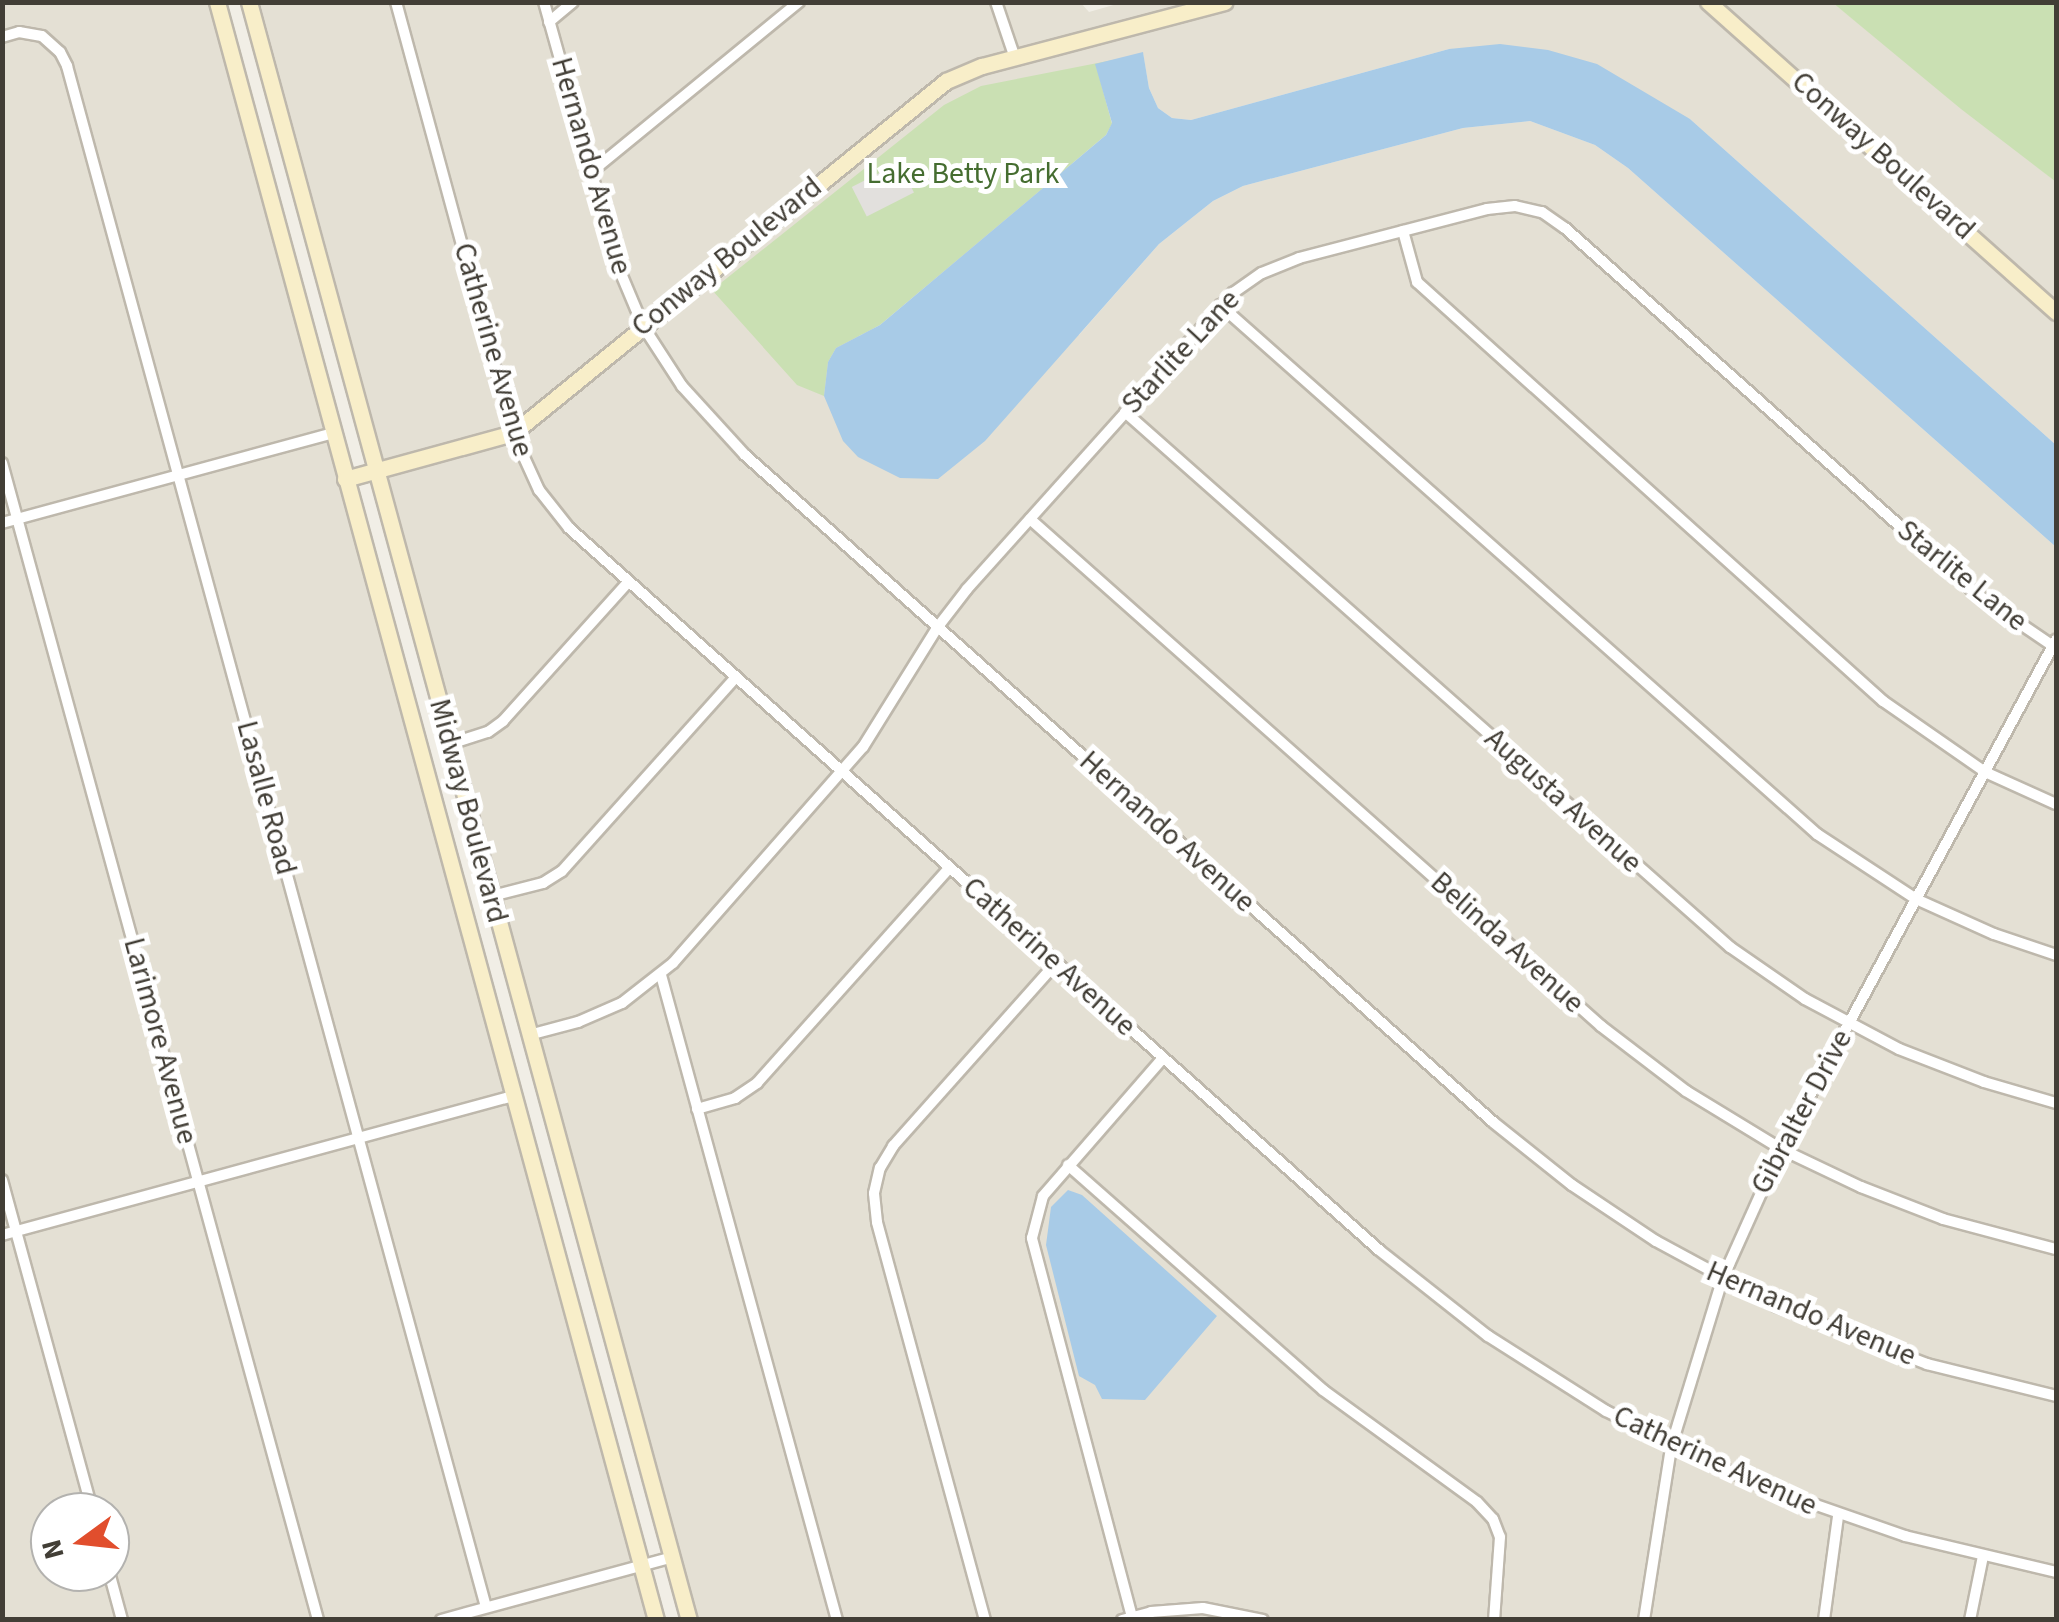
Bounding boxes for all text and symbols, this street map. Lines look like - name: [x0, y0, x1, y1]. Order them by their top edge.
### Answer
- street label: Hernando Avenue: [543, 53, 639, 279]
- street label: Conway Boulevard: [1784, 64, 1982, 248]
- park label: Lake Betty Park: [867, 156, 1059, 192]
- street label: Conway Boulevard: [625, 169, 829, 345]
- street label: Catherine Avenue: [445, 239, 541, 461]
- street label: Starlite Lane: [1114, 282, 1248, 422]
- street label: Starlite Lane: [1890, 513, 2034, 639]
- street label: Midway Boulevard: [421, 695, 515, 927]
- street label: Lasalle Road: [228, 717, 304, 879]
- street label: Augusta Avenue: [1477, 721, 1649, 881]
- street label: Hernando Avenue: [1072, 744, 1262, 920]
- street label: Belinda Avenue: [1423, 865, 1591, 1021]
- street label: Catherine Avenue: [955, 870, 1143, 1044]
- street label: Larimore Avenue: [115, 934, 205, 1148]
- street label: Gibralter Drive: [1744, 1024, 1860, 1200]
- street label: Hernando Avenue: [1701, 1254, 1921, 1374]
- street label: Catherine Avenue: [1607, 1398, 1823, 1524]
- north arrow: [30, 1492, 130, 1592]
- text: N: [31, 1535, 75, 1563]

